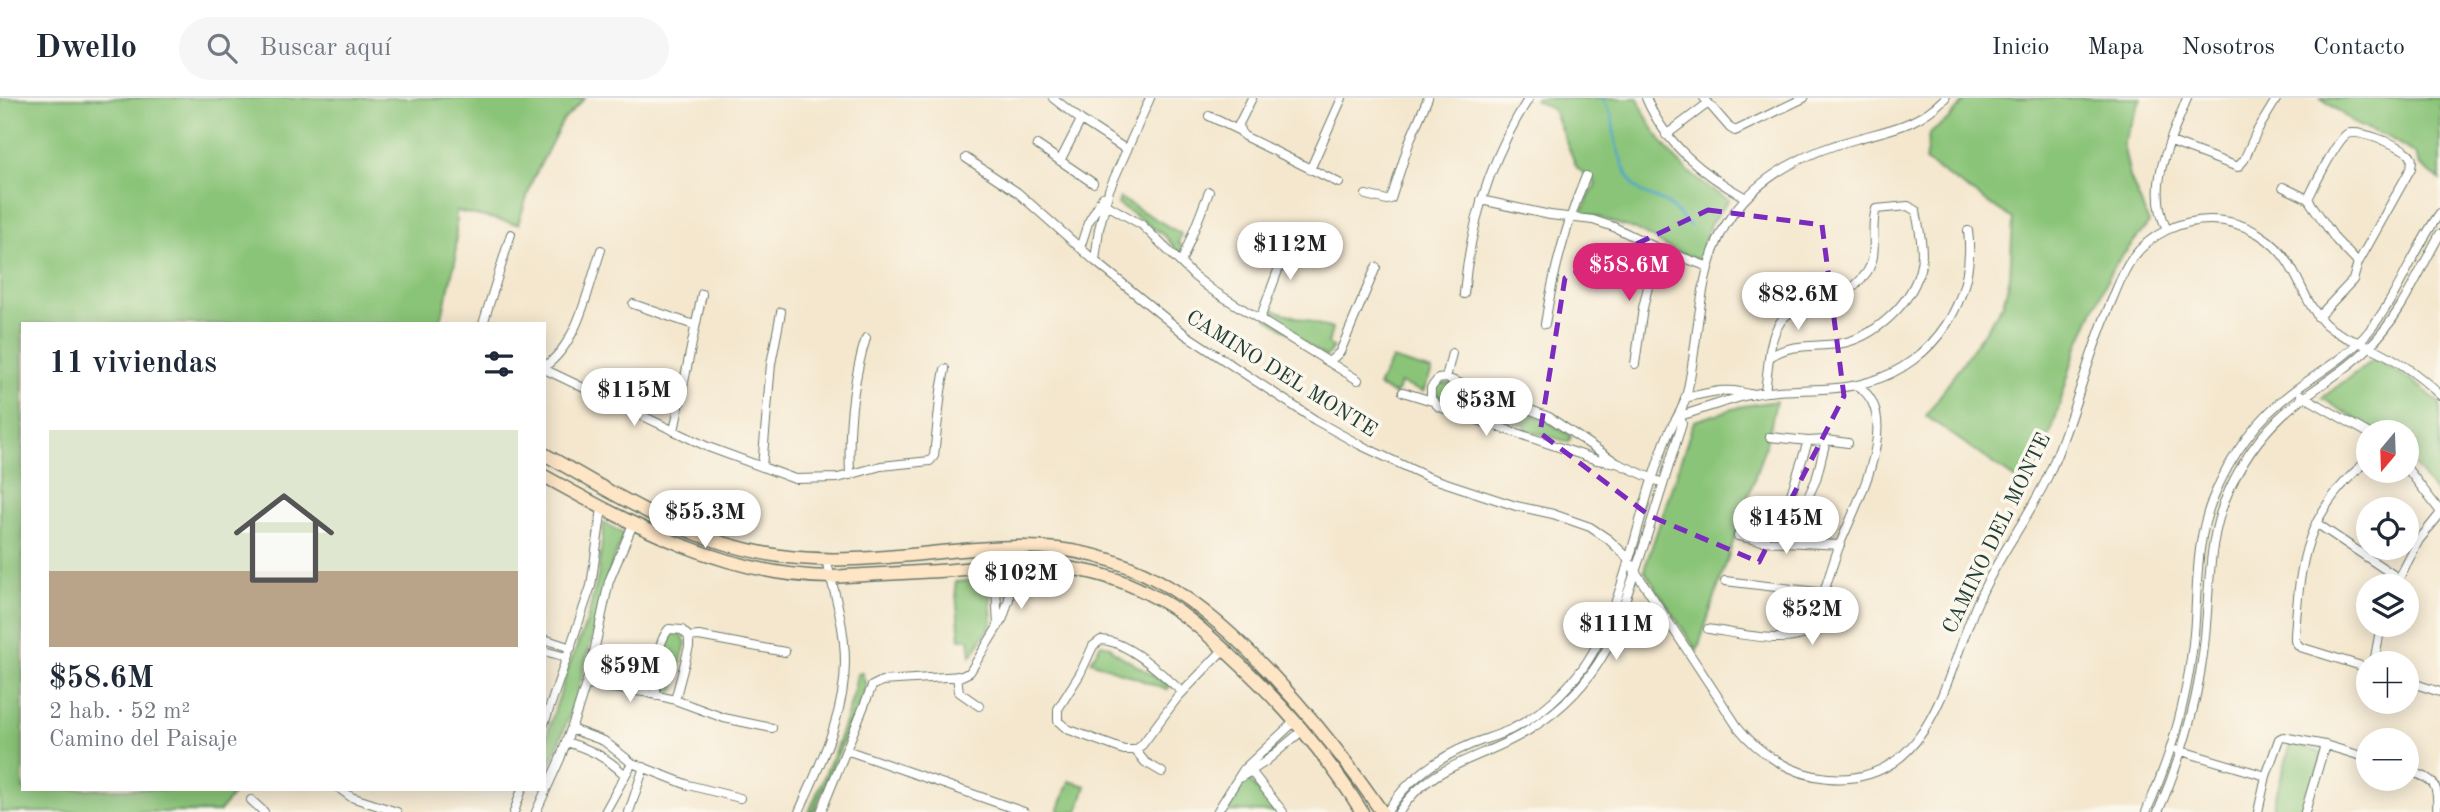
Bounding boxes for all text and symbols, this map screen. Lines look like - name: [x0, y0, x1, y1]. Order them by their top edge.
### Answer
- search box: [179, 17, 669, 80]
- icon: search: [203, 29, 241, 67]
- text: Dwello: [35, 32, 137, 65]
- text: Buscar aquí: [259, 35, 391, 61]
- text: Inicio: [1992, 36, 2050, 60]
- text: Mapa: [2088, 36, 2144, 60]
- text: Nosotros: [2182, 36, 2275, 60]
- text: Contacto: [2313, 36, 2405, 60]
- pin: $112M: [1241, 222, 1339, 282]
- text: $112M: [1253, 233, 1327, 256]
- pin: $58.6M: [1572, 244, 1686, 303]
- text: $58.6M: [1589, 254, 1669, 277]
- pin: $82.6M: [1741, 272, 1855, 332]
- text: $82.6M: [1758, 283, 1838, 306]
- street label: CAMINO DEL MONTE: [1182, 307, 1380, 442]
- icon: filters: [480, 345, 518, 383]
- text: 11 viviendas: [49, 349, 217, 379]
- pin: $115M: [585, 368, 683, 428]
- pin: $53M: [1445, 378, 1527, 438]
- text: $115M: [597, 379, 671, 402]
- text: $53M: [1456, 389, 1516, 412]
- north arrow: [2356, 420, 2418, 483]
- map controls: [2356, 420, 2419, 791]
- street label: CAMINO DEL MONTE: [1940, 430, 2055, 637]
- icon: home: [221, 475, 347, 601]
- pin: $55.3M: [648, 490, 762, 550]
- pin: $145M: [1737, 496, 1835, 556]
- button: locate: [2356, 497, 2419, 560]
- text: $55.3M: [665, 501, 745, 524]
- text: $145M: [1749, 507, 1823, 530]
- pin: $102M: [972, 552, 1070, 611]
- text: $102M: [984, 562, 1058, 585]
- button: layers: [2356, 574, 2419, 637]
- pin: $52M: [1771, 588, 1853, 647]
- text: $52M: [1782, 598, 1842, 621]
- pin: $111M: [1567, 602, 1665, 662]
- text: $111M: [1579, 613, 1653, 636]
- pin: $59M: [589, 644, 671, 704]
- button: +: [2356, 651, 2419, 714]
- text: $59M: [600, 655, 660, 678]
- text: $58.6M: [49, 664, 154, 694]
- text: 2 hab. · 52 m²: [49, 700, 190, 723]
- text: Camino del Paisaje: [49, 728, 237, 751]
- button: −: [2356, 728, 2419, 791]

